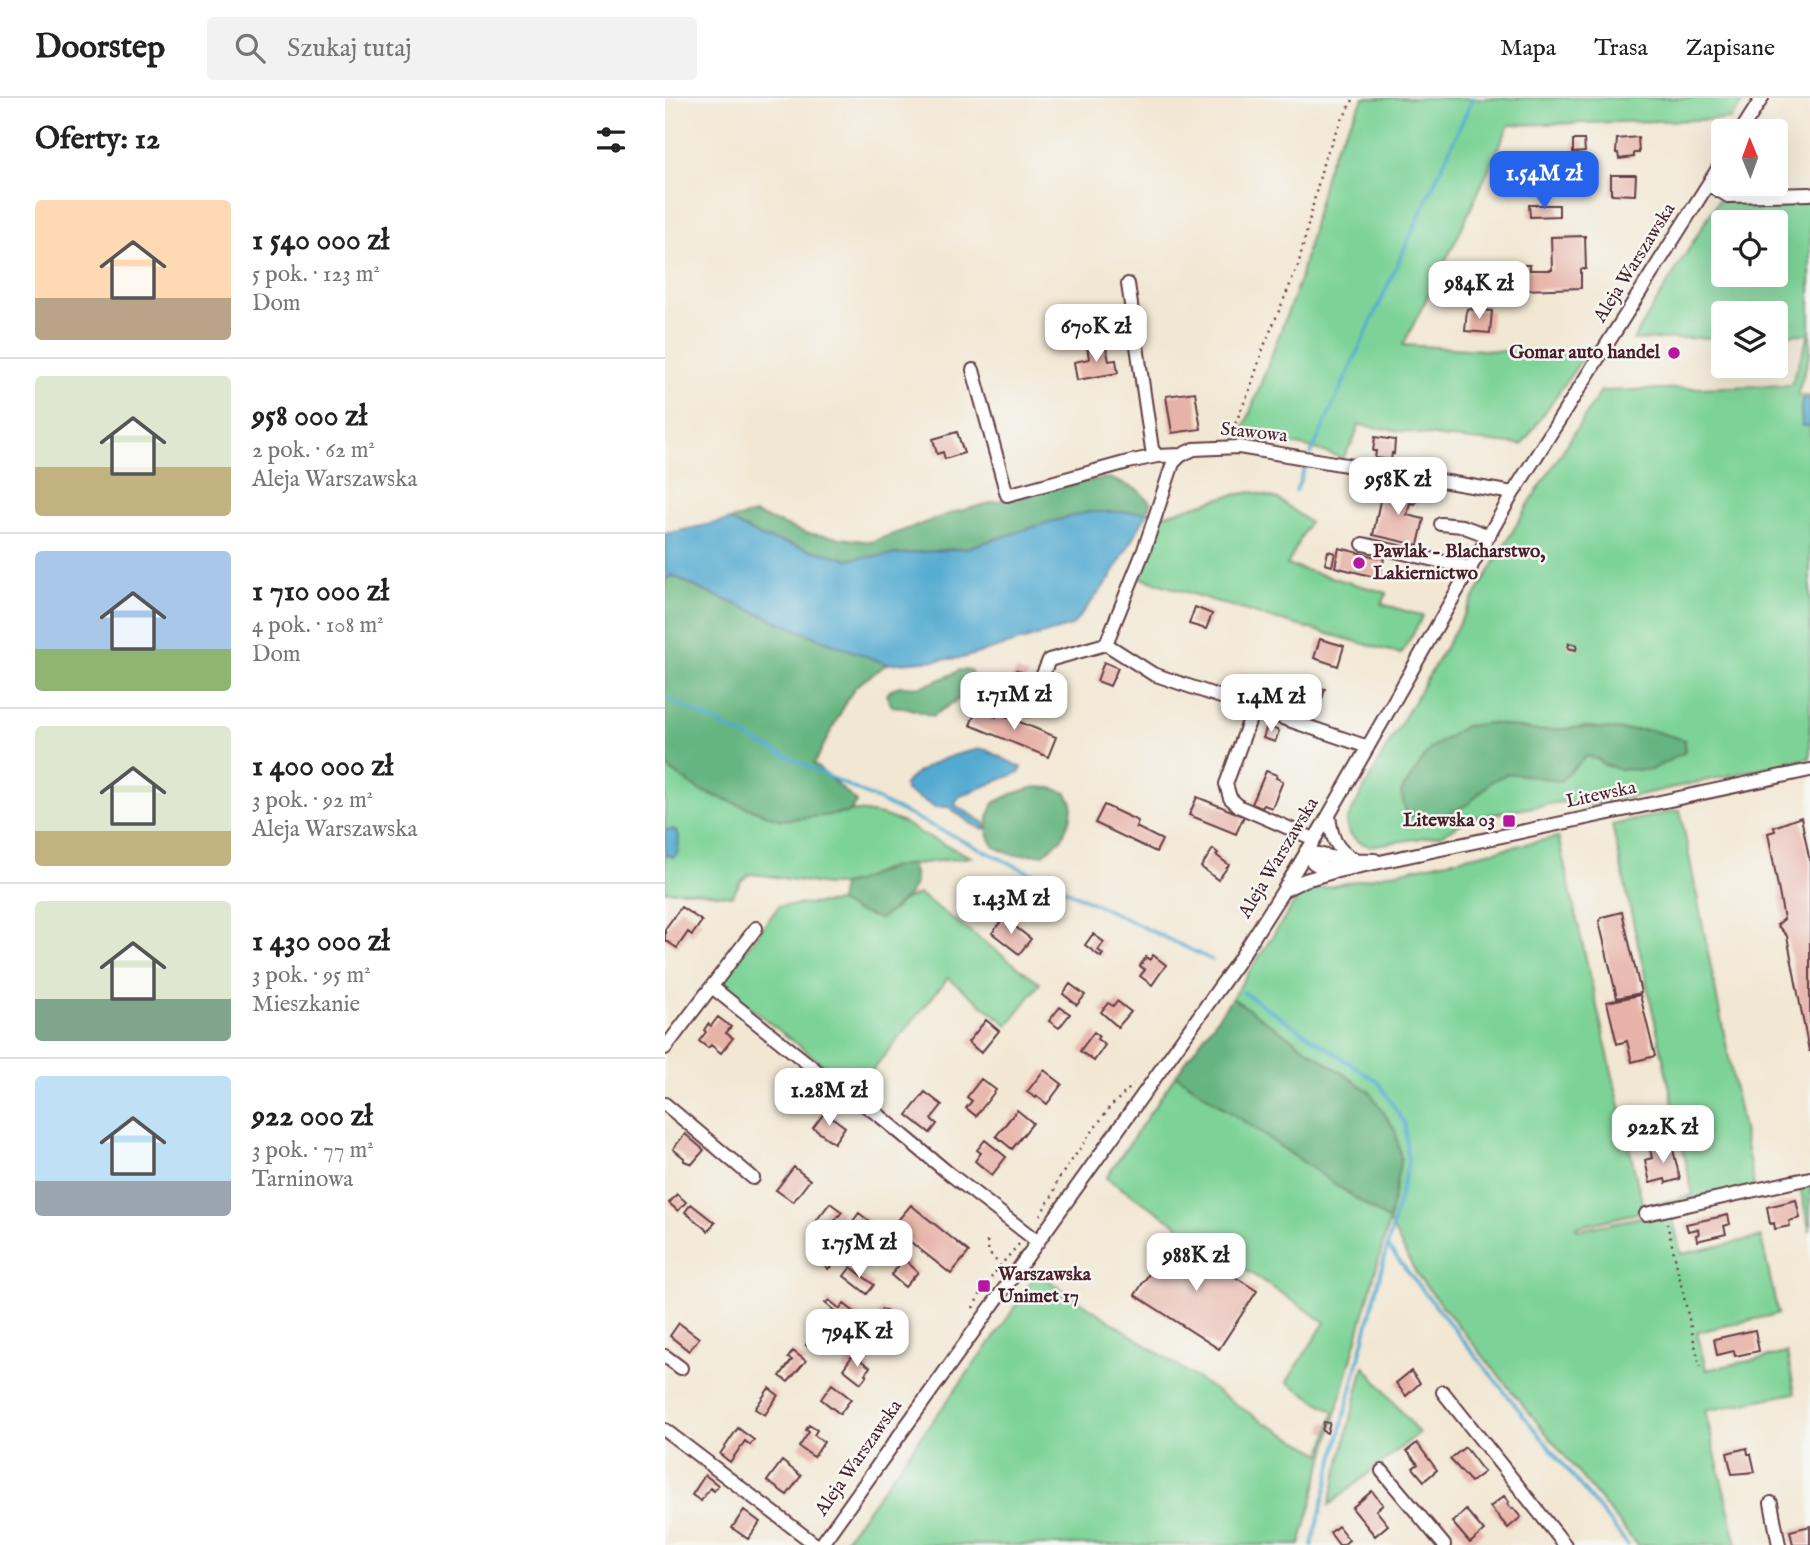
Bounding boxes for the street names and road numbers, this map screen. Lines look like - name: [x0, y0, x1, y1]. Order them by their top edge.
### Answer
- street label: Aleja Warszawska: [1588, 198, 1682, 328]
- street label: Stawowa: [1219, 418, 1289, 449]
- street label: Litewska: [1564, 776, 1639, 814]
- street label: Aleja Warszawska: [1233, 793, 1325, 924]
- street label: Aleja Warszawska: [809, 1395, 908, 1522]

